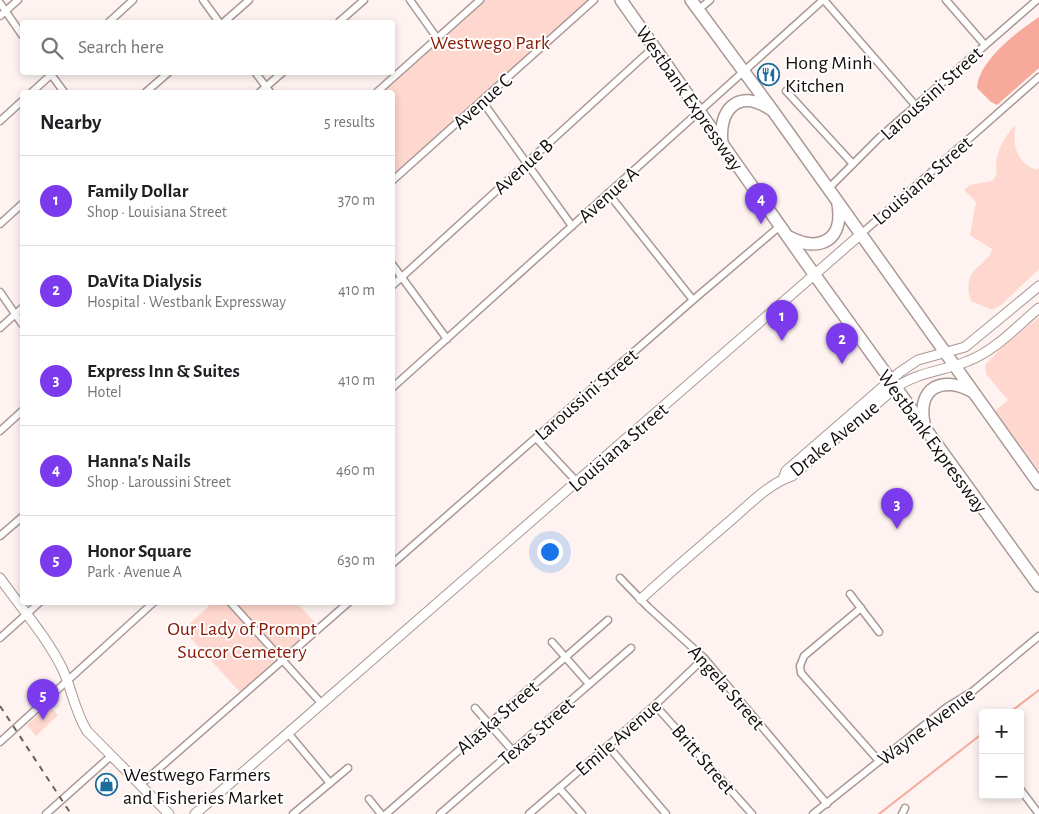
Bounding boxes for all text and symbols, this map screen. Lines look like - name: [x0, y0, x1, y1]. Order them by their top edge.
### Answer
- search box: [20, 20, 395, 75]
- street label: Westbank Expressway: [632, 23, 747, 175]
- park label: Westwego Park: [430, 33, 550, 53]
- icon: search: [38, 34, 66, 62]
- text: Search here: [78, 38, 164, 57]
- street label: Laroussini Street: [877, 43, 987, 144]
- place label: Hong Minh Kitchen: [785, 53, 873, 96]
- restaurant icon: Hong Minh Kitchen: [757, 62, 781, 86]
- street label: Avenue C: [449, 70, 516, 133]
- text: Nearby: [40, 112, 101, 133]
- text: 5 results: [324, 114, 375, 130]
- street label: Louisiana Street: [869, 132, 977, 229]
- street label: Avenue B: [490, 135, 557, 198]
- street label: Avenue A: [575, 163, 643, 227]
- text: Family Dollar: [87, 182, 188, 201]
- pin: 4: [745, 183, 777, 224]
- text: 1: [53, 192, 59, 208]
- text: 370 m: [338, 192, 375, 208]
- text: Shop · Louisiana Street: [87, 204, 227, 220]
- text: DaVita Dialysis: [87, 272, 202, 291]
- text: 2: [52, 282, 60, 298]
- text: 410 m: [338, 282, 375, 298]
- text: Hospital · Westbank Expressway: [87, 294, 286, 310]
- pin: 1: [766, 300, 798, 341]
- pin: 2: [826, 323, 858, 364]
- street label: Laroussini Street: [531, 344, 642, 445]
- text: Express Inn & Suites: [87, 362, 240, 381]
- street label: Westbank Expressway: [874, 366, 991, 517]
- text: 3: [53, 372, 59, 388]
- text: 410 m: [338, 372, 375, 388]
- text: Hotel: [87, 384, 122, 400]
- street label: Drake Avenue: [786, 397, 883, 481]
- street label: Louisiana Street: [565, 399, 673, 496]
- text: Hanna's Nails: [87, 452, 191, 471]
- text: 4: [52, 462, 60, 478]
- text: 460 m: [336, 462, 375, 478]
- text: Shop · Laroussini Street: [87, 474, 231, 490]
- pin: 3: [881, 488, 913, 529]
- your location: [537, 539, 563, 565]
- text: Honor Square: [87, 542, 191, 561]
- text: 5: [53, 552, 59, 568]
- text: 630 m: [337, 552, 375, 568]
- text: Park · Avenue A: [87, 564, 182, 580]
- park label: Our Lady of Prompt Succor Cemetery: [167, 619, 317, 662]
- street label: Angela Street: [684, 641, 769, 734]
- street label: Alaska Street: [453, 677, 543, 759]
- pin: 5: [27, 679, 59, 720]
- street label: Wayne Avenue: [874, 684, 979, 770]
- street label: Texas Street: [495, 693, 579, 770]
- street label: Emile Avenue: [572, 695, 665, 780]
- map controls: [979, 709, 1024, 799]
- button: +: [979, 709, 1024, 754]
- street label: Britt Street: [668, 721, 739, 799]
- button: −: [979, 754, 1024, 799]
- place label: Westwego Farmers and Fisheries Market: [123, 765, 284, 808]
- shop icon: Westwego Farmers and Fisheries Market: [95, 773, 119, 797]

